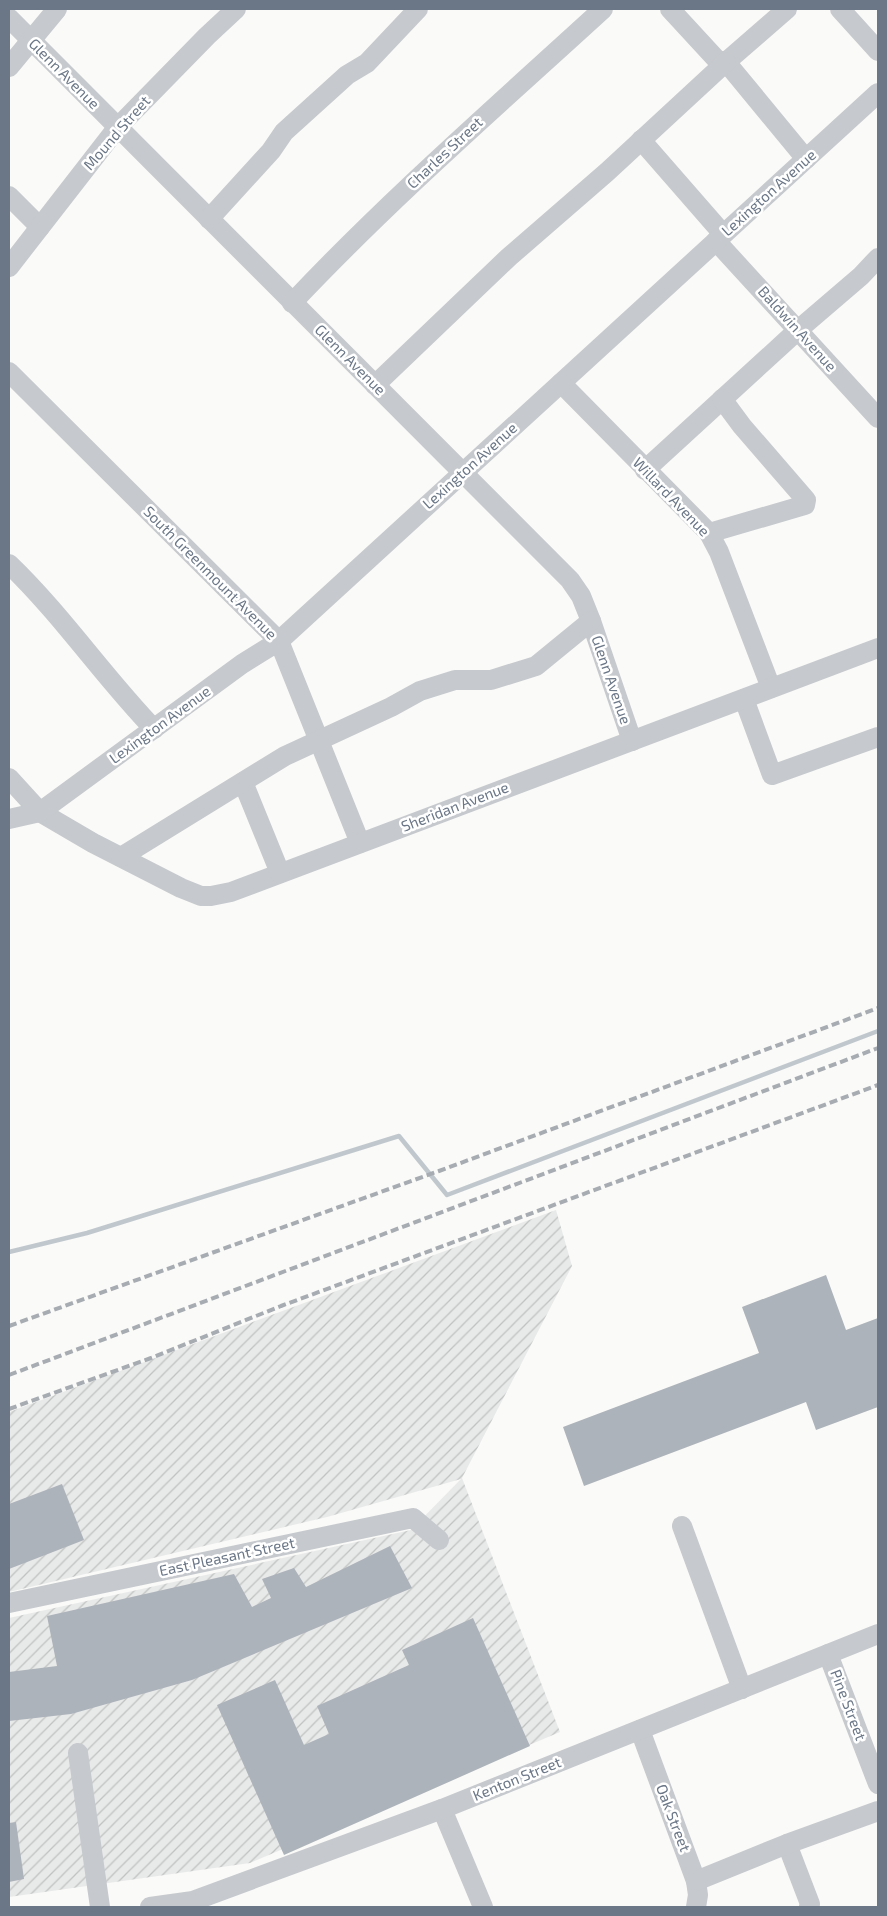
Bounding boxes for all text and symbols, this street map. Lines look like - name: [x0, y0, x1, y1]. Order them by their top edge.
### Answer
- street label: Glenn Avenue: [26, 34, 104, 112]
- street label: Mound Street: [79, 91, 154, 173]
- street label: Charles Street: [403, 113, 486, 192]
- street label: Lexington Avenue: [717, 145, 819, 239]
- street label: Baldwin Avenue: [755, 282, 841, 375]
- street label: Glenn Avenue: [312, 320, 390, 398]
- street label: Lexington Avenue: [418, 418, 520, 512]
- street label: Willard Avenue: [630, 453, 714, 540]
- street label: South Greenmount Avenue: [140, 502, 281, 643]
- street label: Glenn Avenue: [588, 633, 636, 726]
- street label: Lexington Avenue: [105, 681, 214, 767]
- street label: Sheridan Avenue: [398, 777, 511, 835]
- street label: East Pleasant Street: [157, 1533, 297, 1579]
- street label: Pine Street: [827, 1667, 871, 1743]
- street label: Kenton Street: [470, 1752, 564, 1804]
- street label: Oak Street: [653, 1781, 695, 1854]

